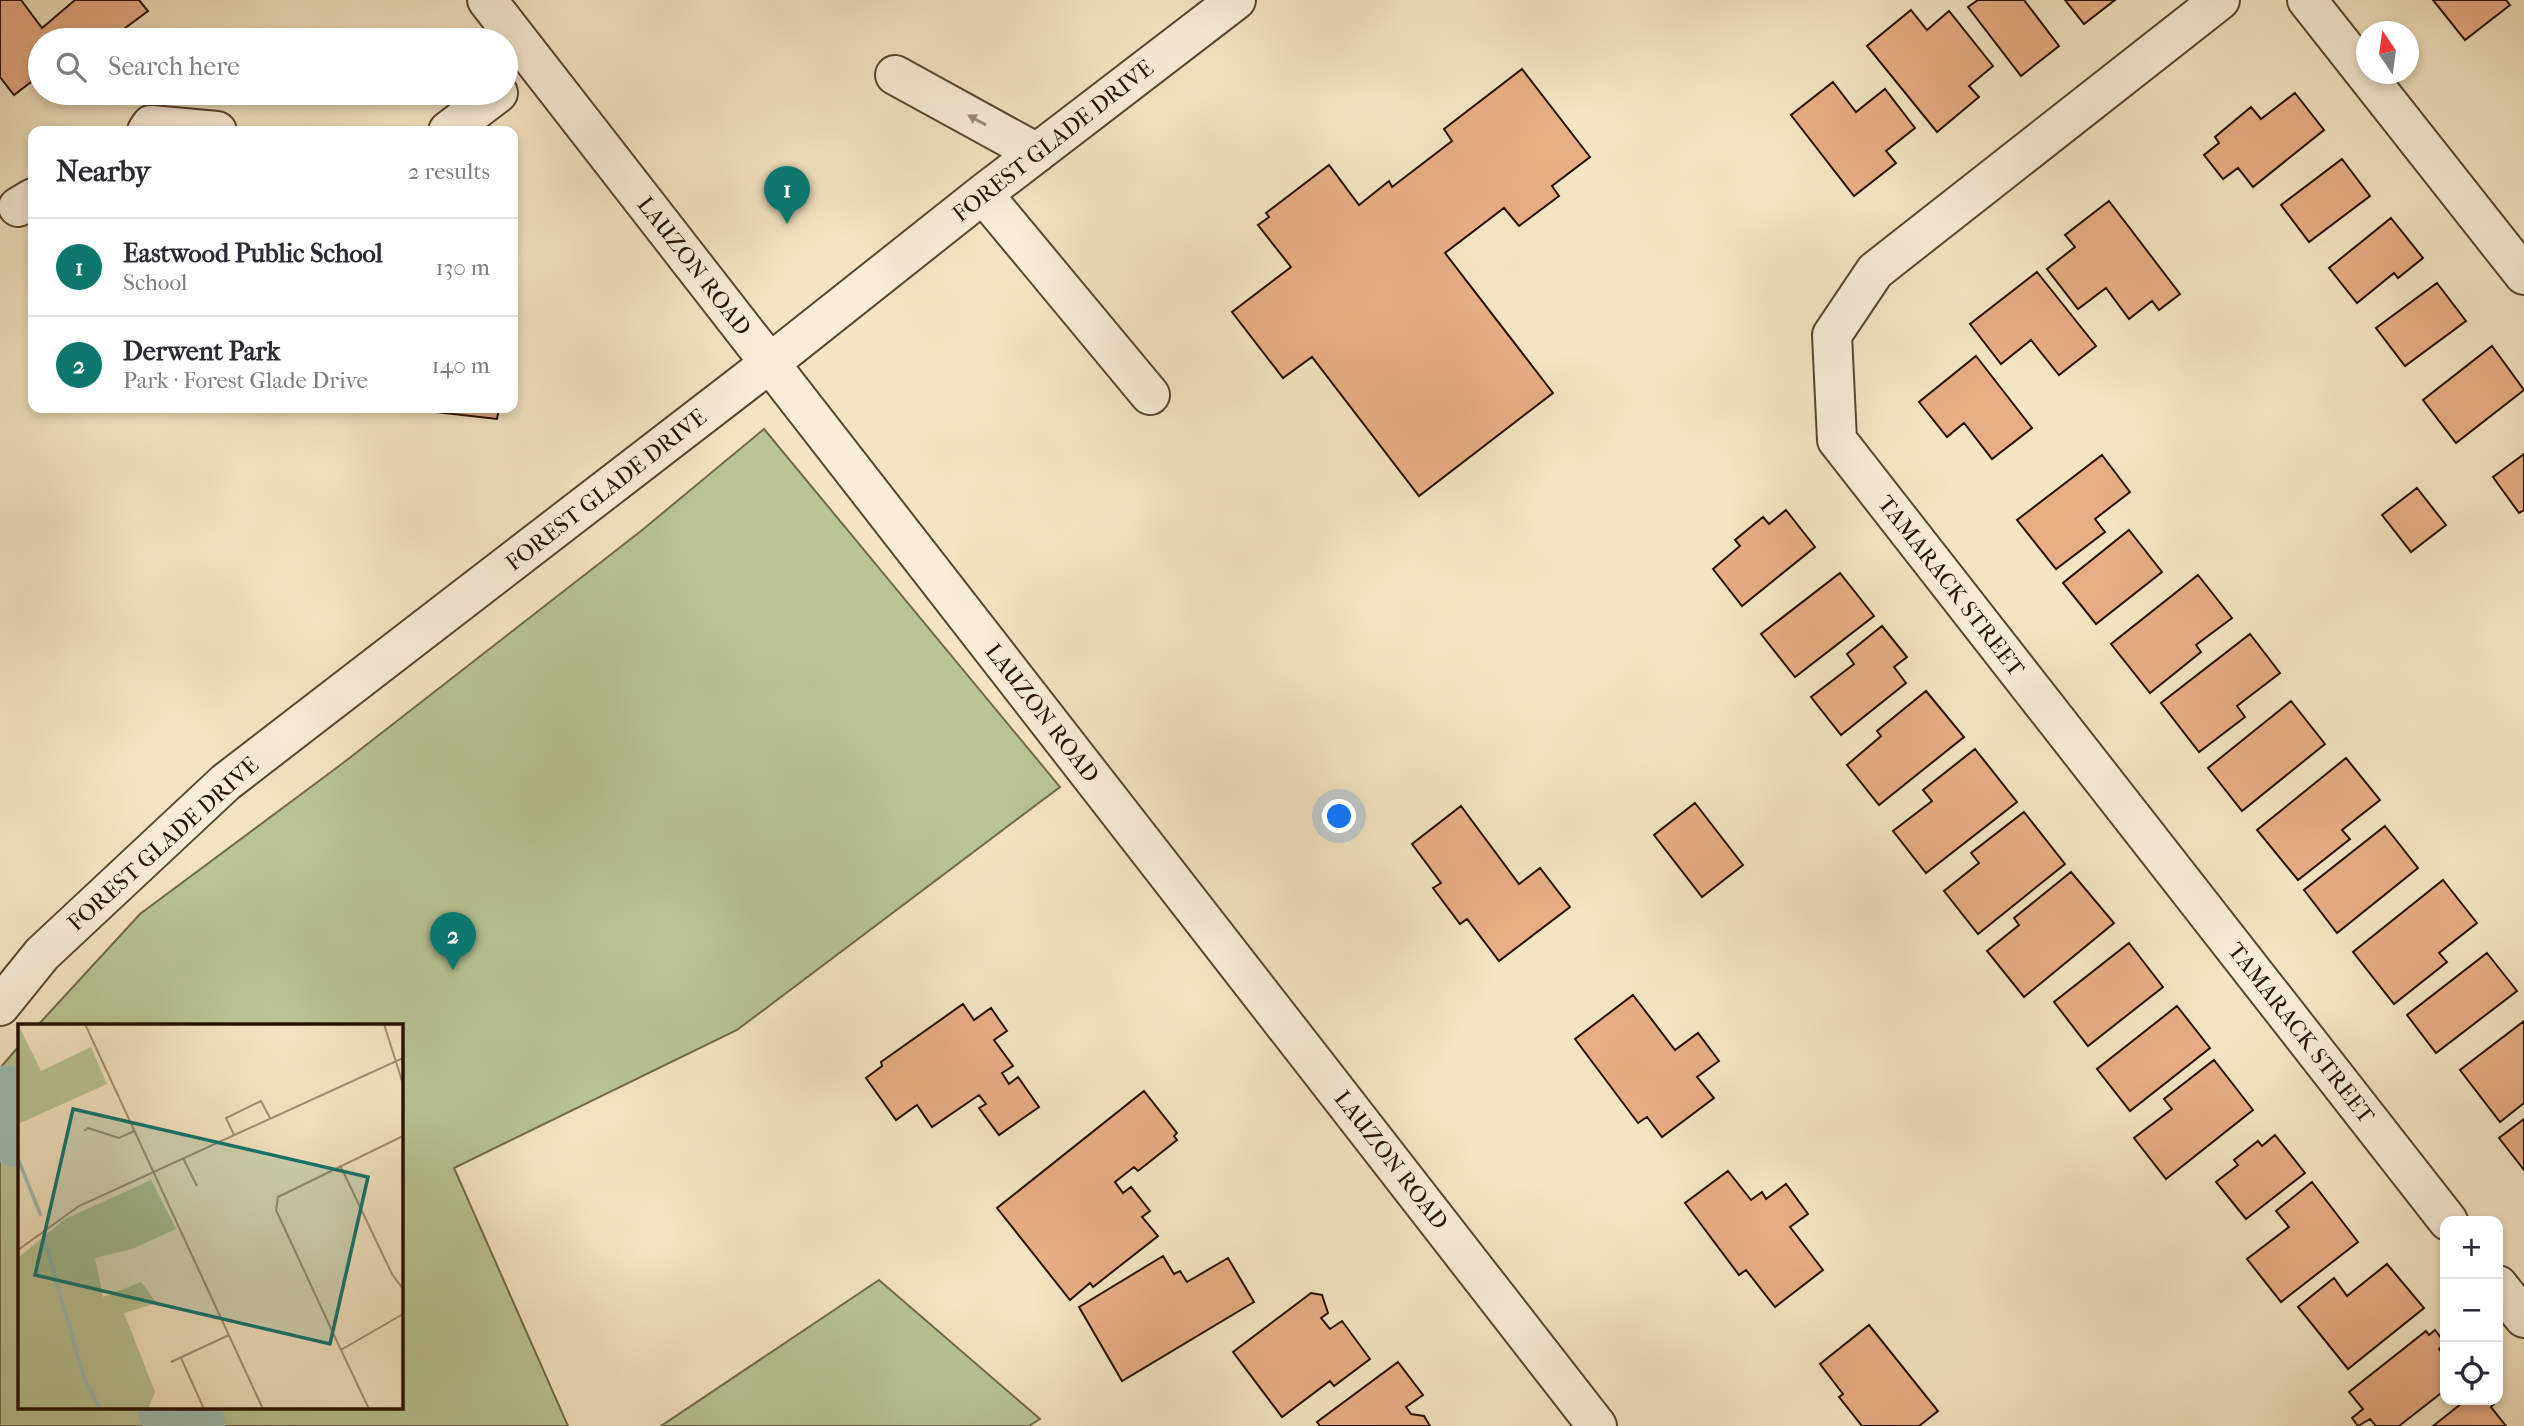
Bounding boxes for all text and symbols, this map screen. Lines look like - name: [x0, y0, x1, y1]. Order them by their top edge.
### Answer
- north arrow: [2356, 21, 2419, 84]
- search box: [28, 28, 518, 105]
- icon: search: [52, 48, 90, 86]
- text: Search here: [108, 51, 240, 82]
- street label: FOREST GLADE DRIVE: [947, 54, 1159, 228]
- one-way arrow: [967, 114, 987, 126]
- text: Nearby: [56, 154, 151, 189]
- text: 2 results: [408, 158, 490, 185]
- pin: 1: [764, 166, 810, 224]
- street label: LAUZON ROAD: [631, 191, 757, 341]
- text: Eastwood Public School: [123, 238, 383, 269]
- text: 1: [75, 254, 83, 281]
- text: 130 m: [436, 254, 490, 281]
- text: School: [123, 269, 187, 296]
- text: Derwent Park: [123, 336, 280, 367]
- text: 2: [73, 352, 85, 379]
- text: 140 m: [431, 352, 490, 379]
- text: Park · Forest Glade Drive: [123, 367, 368, 394]
- street label: FOREST GLADE DRIVE: [500, 403, 712, 577]
- street label: TAMARACK STREET: [1872, 490, 2030, 682]
- street label: LAUZON ROAD: [979, 638, 1105, 788]
- street label: FOREST GLADE DRIVE: [62, 751, 264, 937]
- your location: [1322, 799, 1356, 833]
- pin: 2: [430, 912, 476, 970]
- street label: TAMARACK STREET: [2222, 937, 2380, 1129]
- inset map: [18, 1024, 402, 1408]
- street label: LAUZON ROAD: [1328, 1085, 1454, 1235]
- map controls: [2440, 1216, 2503, 1405]
- button: +: [2440, 1216, 2503, 1279]
- button: −: [2440, 1279, 2503, 1342]
- button: locate: [2440, 1342, 2503, 1405]

